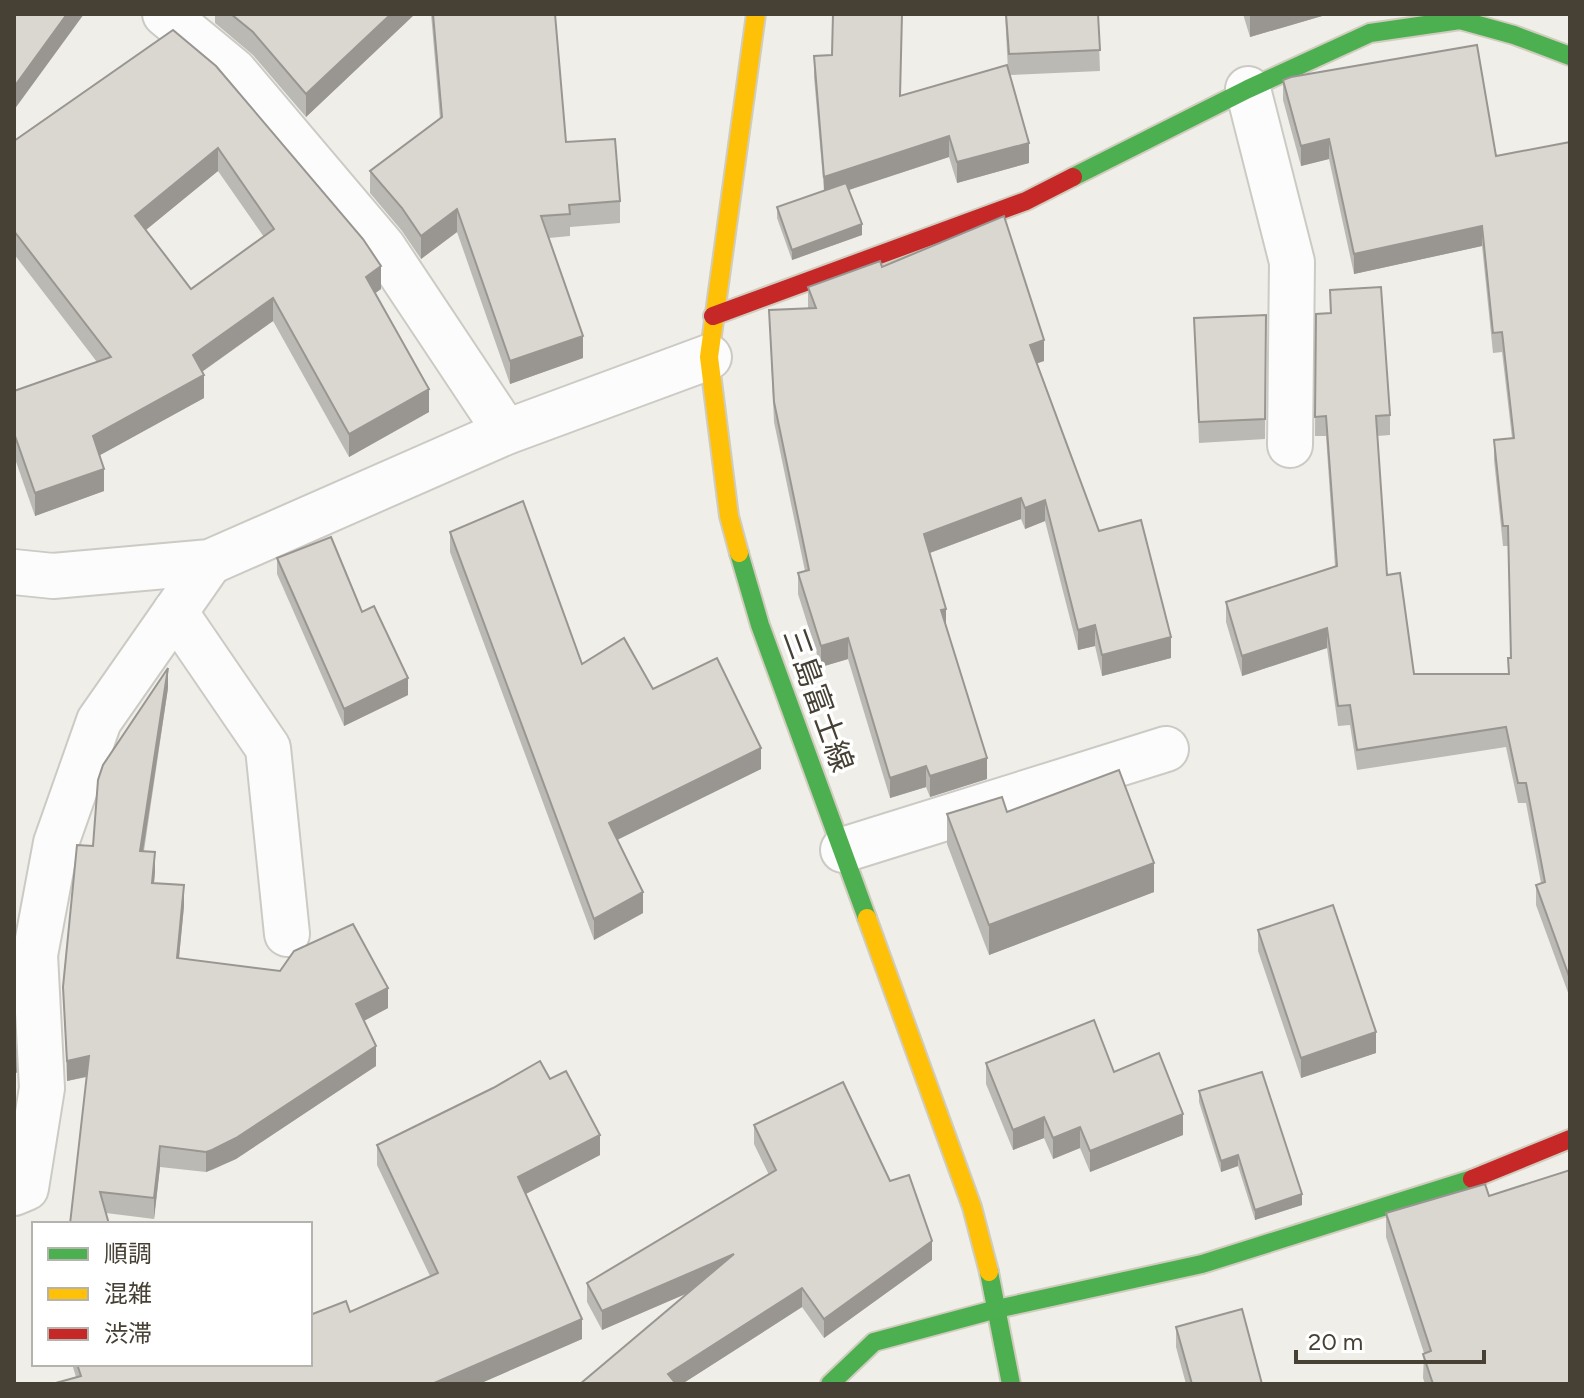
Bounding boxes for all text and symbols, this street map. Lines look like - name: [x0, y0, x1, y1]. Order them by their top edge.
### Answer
- street label: 三島富士線: [775, 623, 862, 777]
- legend: [32, 1222, 312, 1366]
- text: 順調: [104, 1239, 152, 1268]
- text: 混雑: [104, 1279, 152, 1308]
- scale bar: [1296, 1314, 1484, 1364]
- text: 渋滞: [104, 1319, 152, 1348]
- text: 20 m: [1308, 1327, 1363, 1356]

